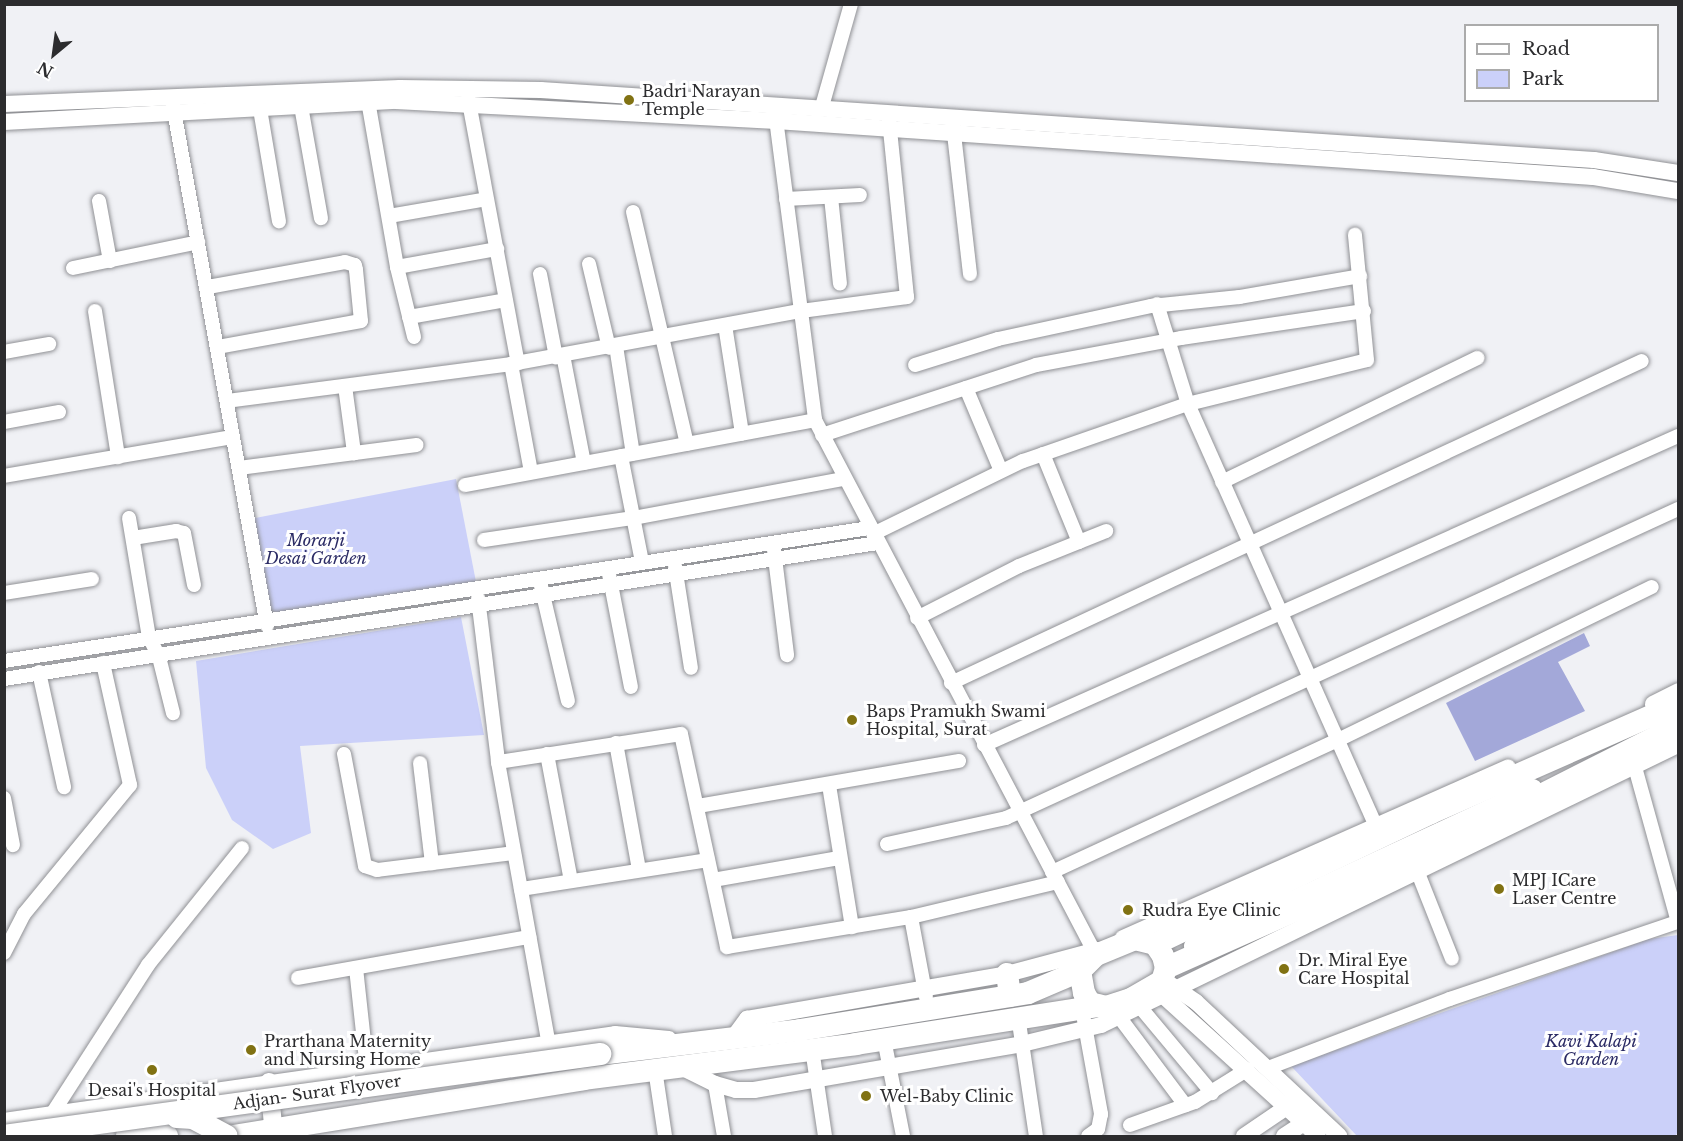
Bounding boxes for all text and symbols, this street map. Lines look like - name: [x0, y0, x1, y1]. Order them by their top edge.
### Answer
- north arrow: [24, 24, 84, 84]
- legend: [1464, 24, 1659, 102]
- text: Road: [1522, 38, 1570, 60]
- text: N: [34, 57, 57, 82]
- text: Park: [1522, 68, 1564, 90]
- place label: Badri Narayan Temple: [642, 81, 760, 119]
- marker: Badri Narayan Temple: [620, 91, 638, 109]
- park label: Morarji Desai Garden: [265, 530, 367, 568]
- place label: Baps Pramukh Swami Hospital, Surat: [866, 701, 1046, 739]
- marker: Baps Pramukh Swami Hospital, Surat: [843, 711, 861, 729]
- place label: MPJ ICare Laser Centre: [1512, 870, 1617, 908]
- marker: MPJ ICare Laser Centre: [1490, 880, 1508, 898]
- place label: Rudra Eye Clinic: [1142, 900, 1281, 920]
- marker: Rudra Eye Clinic: [1119, 901, 1137, 919]
- place label: Dr. Miral Eye Care Hospital: [1298, 950, 1409, 988]
- marker: Dr. Miral Eye Care Hospital: [1275, 960, 1293, 978]
- place label: Prarthana Maternity and Nursing Home: [264, 1031, 431, 1069]
- park label: Kavi Kalapi Garden: [1545, 1031, 1637, 1069]
- marker: Prarthana Maternity and Nursing Home: [242, 1041, 260, 1059]
- marker: Desai's Hospital: [143, 1061, 161, 1079]
- street label: Adjan- Surat Flyover: [232, 1071, 402, 1113]
- place label: Desai's Hospital: [88, 1080, 216, 1100]
- place label: Wel-Baby Clinic: [880, 1086, 1014, 1106]
- marker: Wel-Baby Clinic: [857, 1087, 875, 1105]

